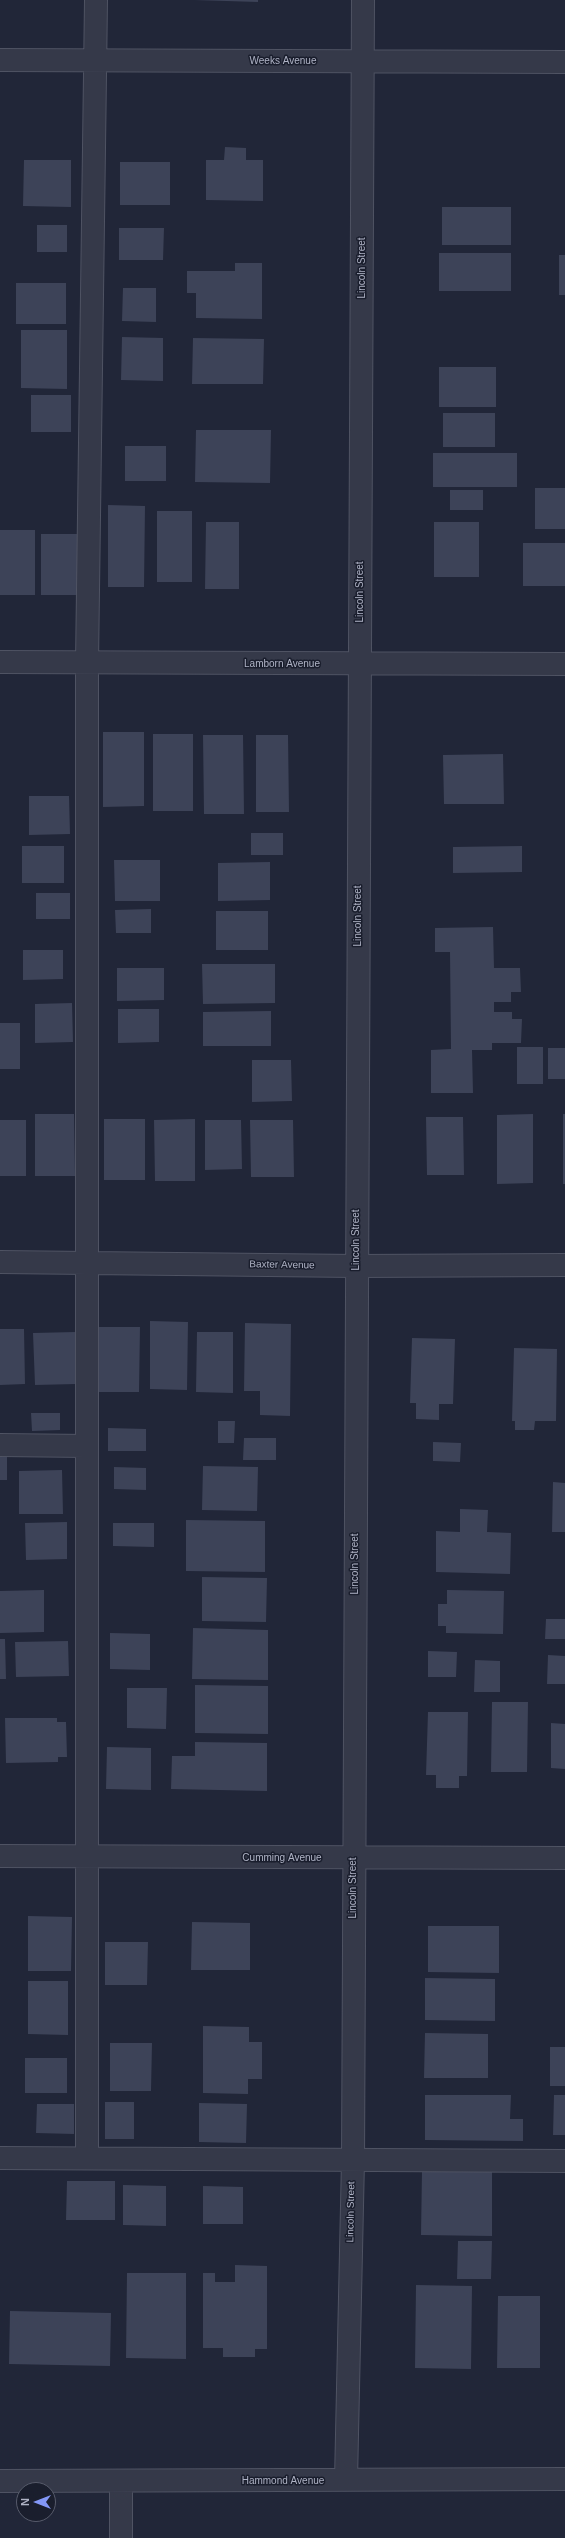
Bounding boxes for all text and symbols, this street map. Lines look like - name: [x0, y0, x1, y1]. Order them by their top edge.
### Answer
- street label: Weeks Avenue: [250, 55, 316, 67]
- street label: Lincoln Street: [356, 237, 368, 299]
- street label: Lincoln Street: [354, 561, 366, 623]
- street label: Lamborn Avenue: [244, 658, 320, 670]
- street label: Lincoln Street: [352, 885, 364, 947]
- street label: Lincoln Street: [350, 1209, 362, 1271]
- street label: Baxter Avenue: [249, 1258, 315, 1272]
- street label: Lincoln Street: [349, 1533, 361, 1595]
- street label: Cumming Avenue: [242, 1852, 322, 1864]
- street label: Lincoln Street: [347, 1857, 359, 1919]
- street label: Lincoln Street: [344, 2181, 358, 2243]
- street label: Hammond Avenue: [242, 2475, 324, 2487]
- north arrow: [16, 2482, 56, 2522]
- text: N: [19, 2498, 31, 2506]

